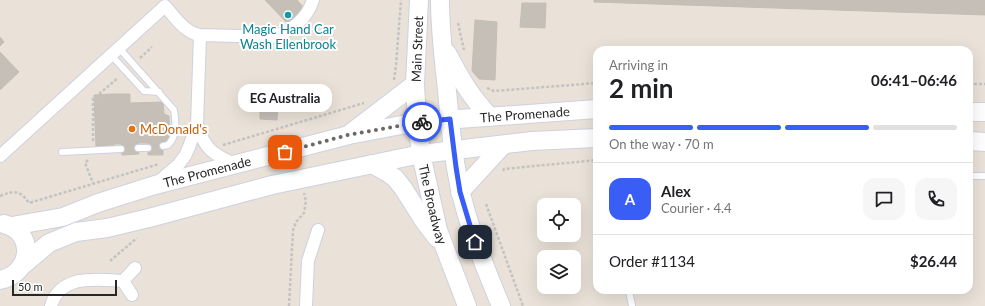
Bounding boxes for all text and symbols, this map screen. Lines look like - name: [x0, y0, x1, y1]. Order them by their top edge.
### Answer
- marker: Magic Hand Car Wash Ellenbrook: [283, 10, 293, 20]
- street label: Main Street: [408, 15, 426, 82]
- place label: Magic Hand Car Wash Ellenbrook: [240, 21, 336, 52]
- text: Arriving in: [609, 57, 668, 73]
- text: 06:41–06:46: [871, 71, 957, 89]
- text: 2 min: [609, 72, 673, 104]
- callout: EG Australia: [238, 84, 332, 112]
- text: EG Australia: [250, 90, 320, 106]
- courier: [402, 102, 442, 142]
- street label: The Promenade: [479, 103, 570, 125]
- icon: bike: [411, 111, 433, 133]
- place label: McDonald's: [140, 121, 208, 137]
- marker: McDonald's: [127, 124, 137, 134]
- pin: [268, 135, 302, 169]
- text: On the way · 70 m: [609, 136, 714, 152]
- icon: bag: [274, 141, 296, 163]
- street label: The Promenade: [161, 153, 253, 191]
- street label: The Broadway: [416, 163, 451, 247]
- button: chat: [863, 178, 905, 220]
- button: phone: [915, 178, 957, 220]
- text: Alex: [661, 182, 691, 200]
- text: A: [625, 190, 635, 208]
- map controls: [537, 198, 581, 294]
- button: locate: [537, 198, 581, 242]
- text: Courier · 4.4: [661, 200, 732, 216]
- pin: [458, 225, 492, 259]
- icon: home: [464, 231, 486, 253]
- button: layers: [537, 250, 581, 294]
- text: Order #1134: [609, 252, 695, 270]
- text: $26.44: [910, 252, 957, 270]
- scale bar: [12, 278, 117, 297]
- text: 50 m: [18, 280, 43, 293]

